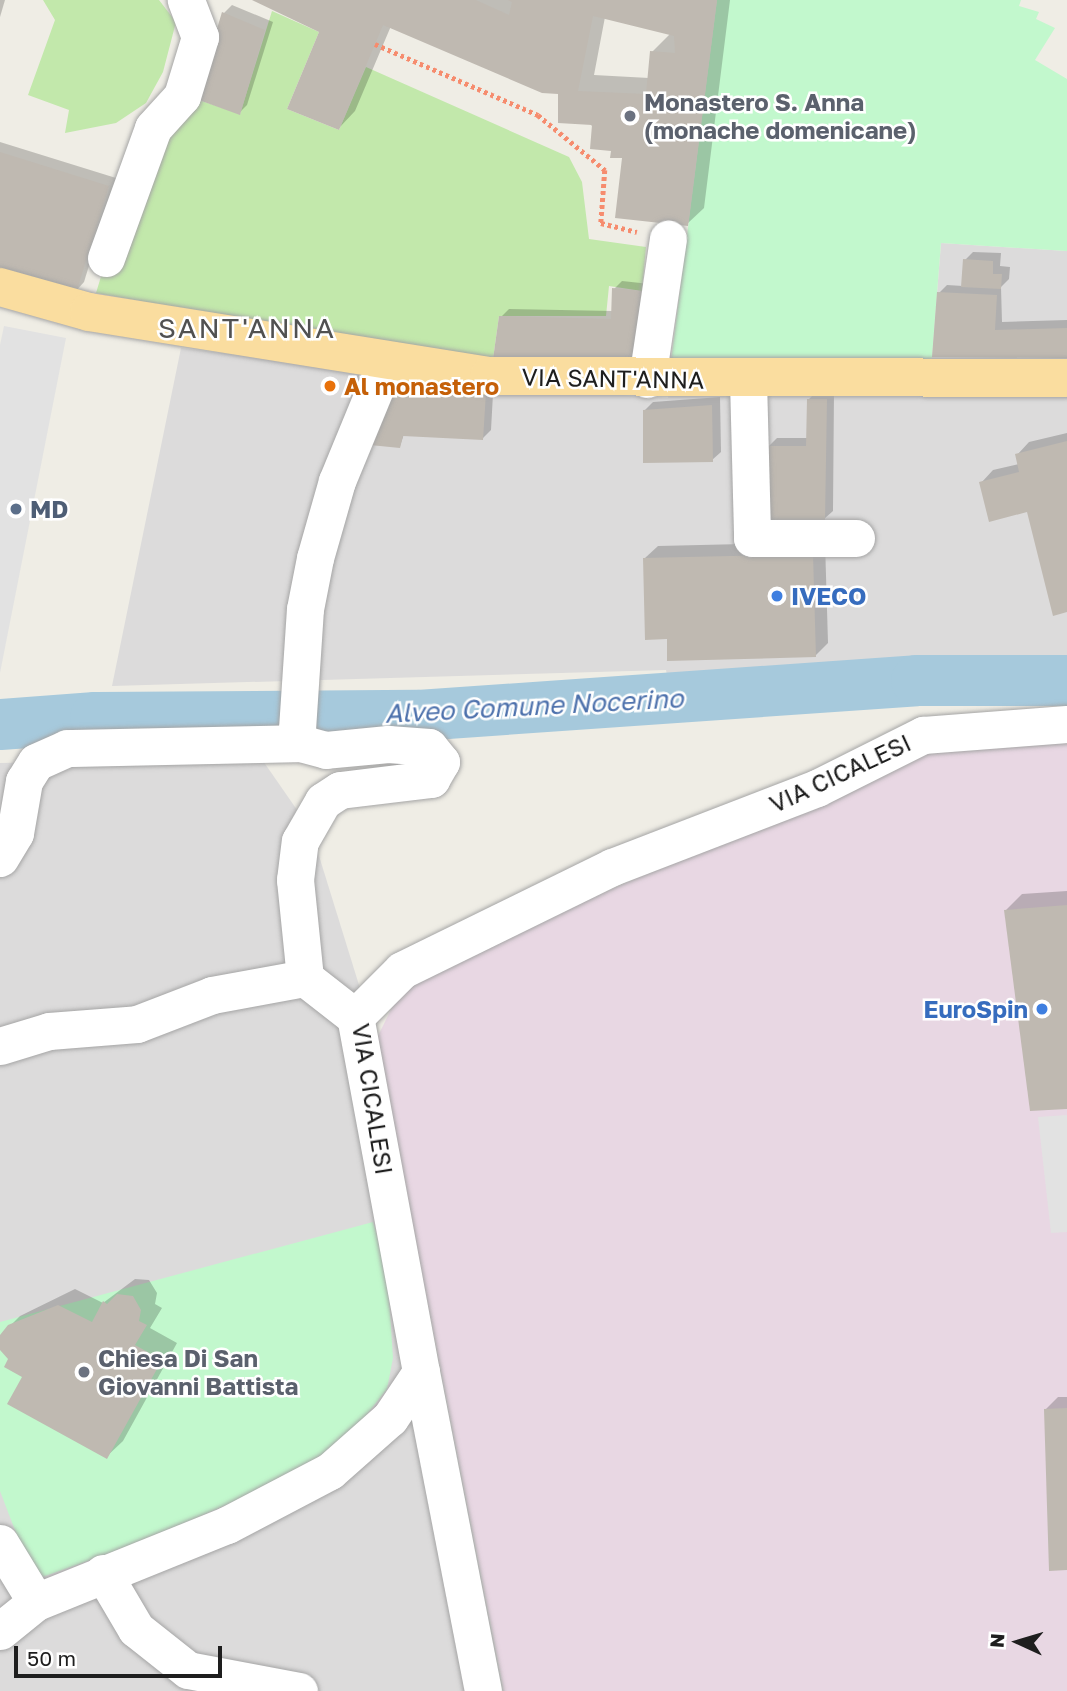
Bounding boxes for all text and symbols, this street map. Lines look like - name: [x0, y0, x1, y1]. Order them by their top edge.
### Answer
- place label: Monastero S. Anna (monache domenicane): [644, 88, 916, 144]
- marker: Monastero S. Anna (monache domenicane): [622, 108, 638, 124]
- district label: SANT'ANNA: [159, 311, 335, 345]
- street label: VIA SANT'ANNA: [521, 362, 705, 394]
- place label: Al monastero: [344, 372, 499, 400]
- marker: Al monastero: [322, 378, 338, 394]
- place label: MD: [30, 495, 69, 523]
- marker: MD: [8, 501, 24, 517]
- place label: IVECO: [791, 582, 867, 610]
- marker: IVECO: [769, 588, 785, 604]
- water label: Alveo Comune Nocerino: [384, 683, 684, 729]
- street label: VIA CICALESI: [765, 728, 915, 818]
- place label: EuroSpin: [923, 995, 1028, 1023]
- marker: EuroSpin: [1034, 1001, 1050, 1017]
- street label: VIA CICALESI: [347, 1021, 399, 1177]
- place label: Chiesa Di San Giovanni Battista: [98, 1344, 298, 1400]
- marker: Chiesa Di San Giovanni Battista: [76, 1364, 92, 1380]
- north arrow: [983, 1607, 1053, 1677]
- scale bar: [18, 1632, 226, 1676]
- text: N: [985, 1632, 1009, 1649]
- text: 50 m: [27, 1645, 76, 1671]

